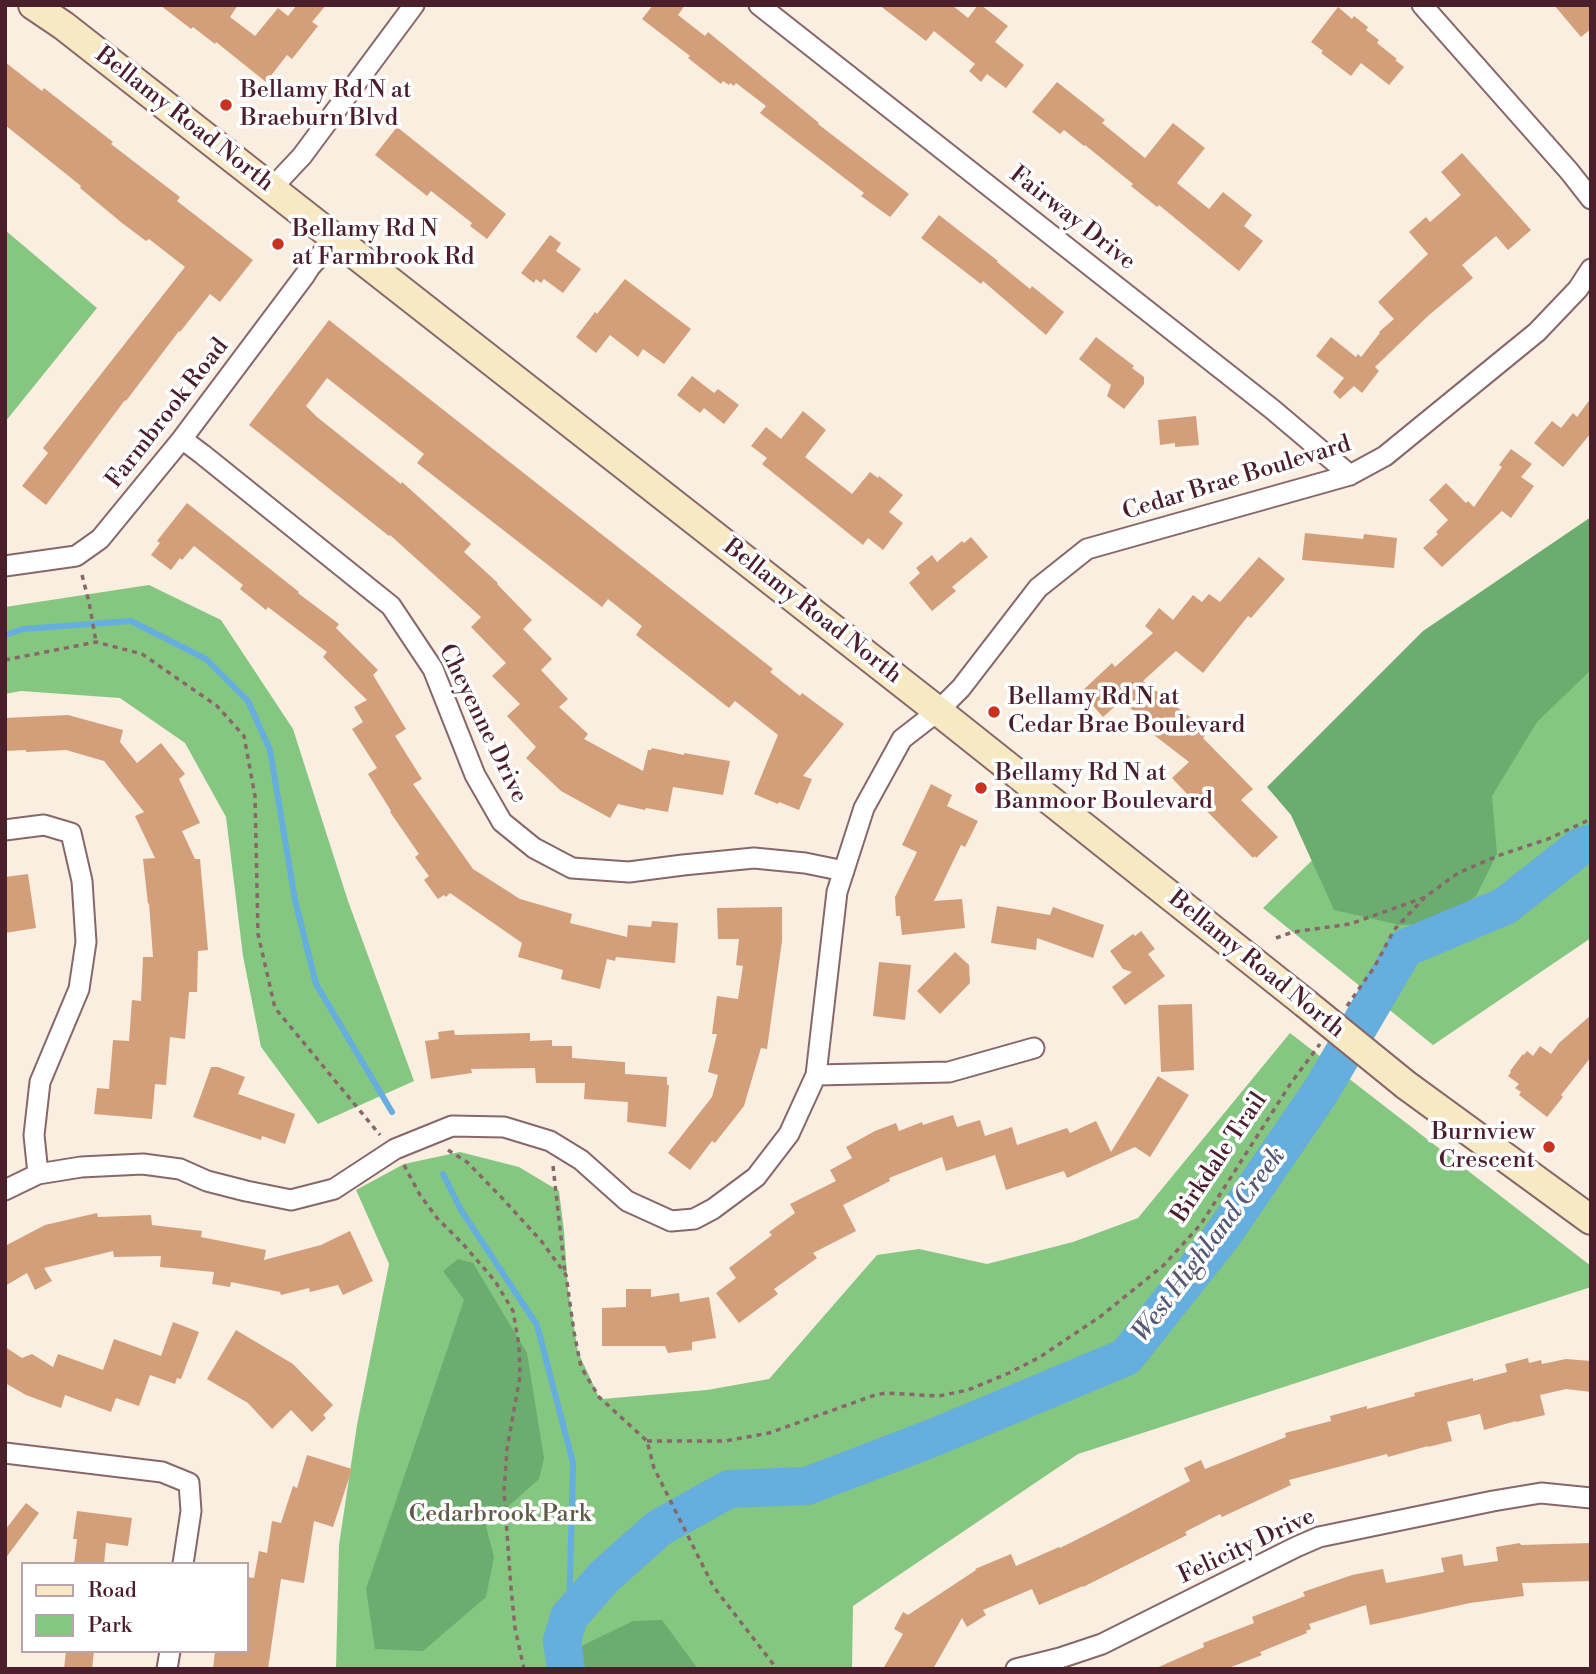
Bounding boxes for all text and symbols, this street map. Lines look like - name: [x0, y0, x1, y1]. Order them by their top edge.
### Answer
- street label: Bellamy Road North: [89, 41, 279, 199]
- place label: Bellamy Rd N at Braeburn Blvd: [240, 77, 411, 133]
- marker: Bellamy Rd N at Braeburn Blvd: [218, 97, 234, 113]
- street label: Fairway Drive: [1003, 161, 1141, 277]
- place label: Bellamy Rd N at Farmbrook Rd: [292, 216, 474, 272]
- marker: Bellamy Rd N at Farmbrook Rd: [270, 236, 286, 252]
- street label: Farmbrook Road: [101, 333, 235, 495]
- street label: Cedar Brae Boulevard: [1119, 431, 1355, 527]
- street label: Bellamy Road North: [717, 533, 907, 691]
- street label: Cheyenne Drive: [431, 640, 533, 808]
- place label: Bellamy Rd N at Cedar Brae Boulevard: [1008, 684, 1245, 740]
- marker: Bellamy Rd N at Cedar Brae Boulevard: [986, 704, 1002, 720]
- place label: Bellamy Rd N at Banmoor Boulevard: [995, 760, 1213, 816]
- marker: Bellamy Rd N at Banmoor Boulevard: [973, 780, 989, 796]
- street label: Bellamy Road North: [1162, 885, 1350, 1045]
- street label: Birkdale Trail: [1166, 1088, 1274, 1228]
- place label: Burnview Crescent: [1431, 1119, 1535, 1175]
- marker: Burnview Crescent: [1541, 1139, 1557, 1155]
- water label: West Highland Creek: [1127, 1141, 1293, 1349]
- park label: Cedarbrook Park: [409, 1501, 591, 1529]
- street label: Felicity Drive: [1174, 1503, 1320, 1591]
- legend: [21, 1562, 248, 1653]
- text: Road: [88, 1578, 137, 1604]
- text: Park: [88, 1613, 132, 1639]

